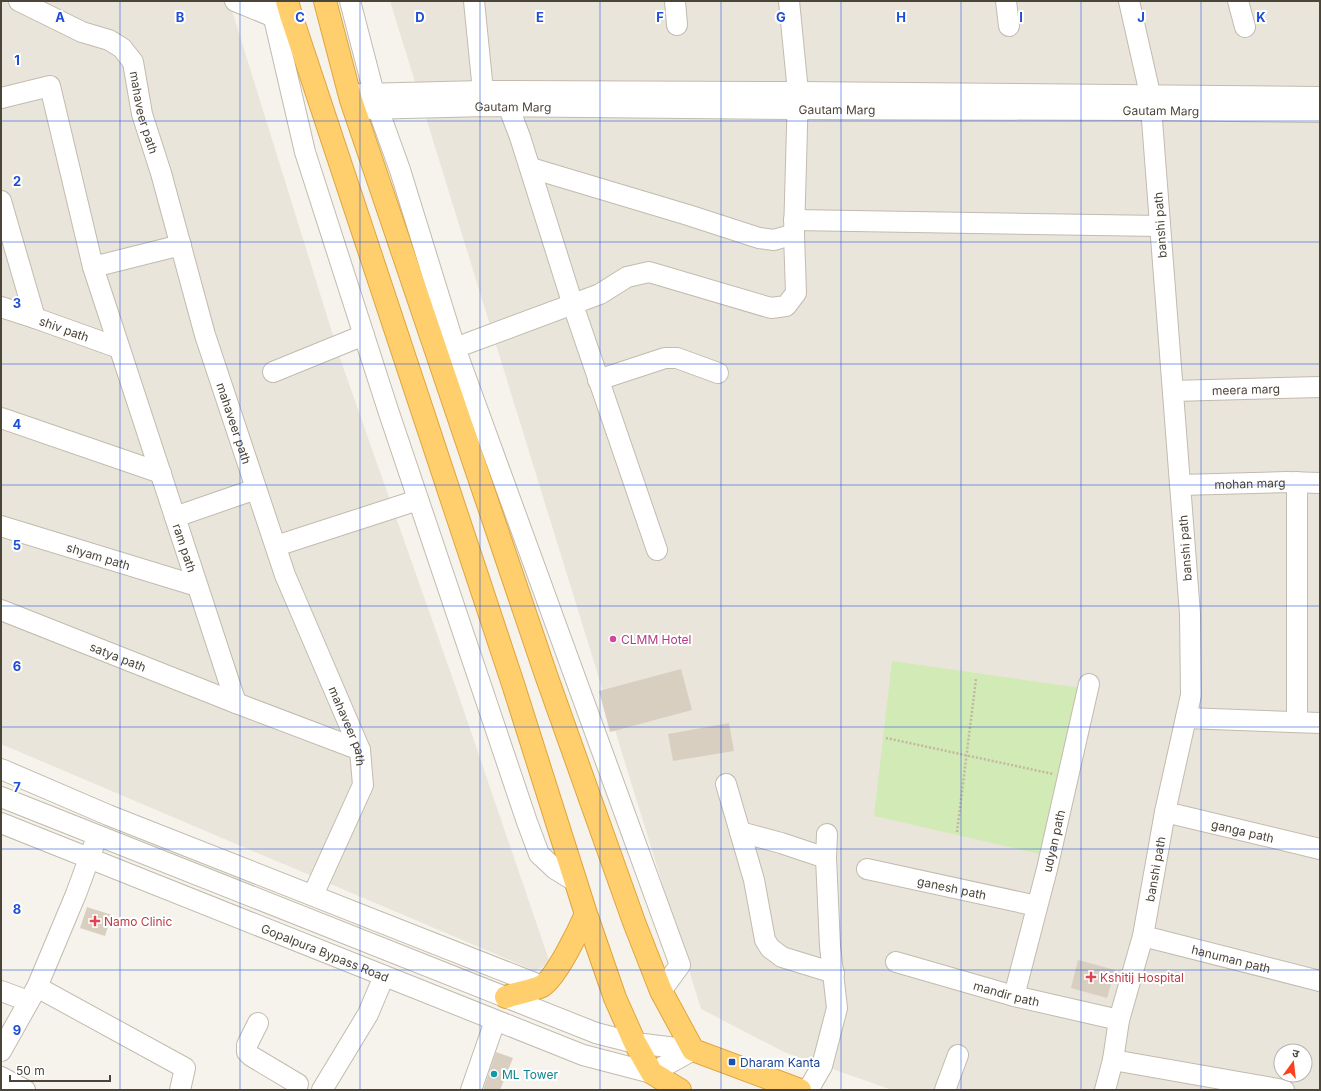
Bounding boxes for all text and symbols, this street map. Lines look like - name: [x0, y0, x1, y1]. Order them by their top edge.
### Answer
- text: A: [55, 9, 65, 25]
- text: B: [176, 9, 185, 25]
- text: C: [295, 9, 305, 25]
- text: D: [415, 9, 425, 25]
- text: E: [536, 9, 544, 25]
- text: F: [656, 9, 664, 25]
- text: G: [776, 9, 786, 25]
- text: H: [896, 9, 906, 25]
- text: I: [1019, 9, 1023, 25]
- text: J: [1137, 9, 1145, 25]
- text: K: [1256, 9, 1266, 25]
- text: 1: [14, 52, 20, 68]
- street label: mahaveer path: [127, 70, 162, 155]
- street label: Gautam Marg: [474, 98, 551, 114]
- street label: Gautam Marg: [799, 102, 875, 117]
- street label: Gautam Marg: [1123, 102, 1199, 118]
- text: 2: [13, 173, 21, 189]
- street label: banshi path: [1150, 191, 1170, 259]
- text: 3: [13, 295, 21, 311]
- street label: shiv path: [37, 313, 91, 344]
- street label: mahaveer path: [214, 381, 255, 466]
- street label: meera marg: [1212, 381, 1280, 397]
- text: 4: [13, 416, 22, 432]
- street label: mohan marg: [1214, 475, 1286, 492]
- street label: banshi path: [1175, 514, 1195, 582]
- street label: ram path: [170, 521, 200, 574]
- text: 5: [13, 537, 21, 553]
- street label: shyam path: [65, 539, 132, 573]
- place label: CLMM Hotel: [621, 632, 691, 647]
- marker: CLMM Hotel: [608, 634, 618, 644]
- street label: satya path: [88, 638, 149, 674]
- text: 6: [13, 658, 21, 674]
- street label: mahaveer path: [326, 684, 369, 766]
- text: 7: [13, 779, 21, 795]
- street label: udyan path: [1039, 808, 1068, 874]
- street label: ganga path: [1210, 816, 1276, 845]
- street label: banshi path: [1142, 835, 1168, 903]
- street label: ganesh path: [916, 873, 988, 902]
- text: 8: [13, 901, 21, 917]
- place label: Namo Clinic: [104, 914, 172, 929]
- marker: Namo Clinic: [89, 915, 101, 927]
- street label: Gopalpura Bypass Road: [259, 920, 391, 984]
- street label: hanuman path: [1190, 941, 1272, 976]
- place label: Kshitij Hospital: [1100, 970, 1184, 985]
- marker: Kshitij Hospital: [1085, 971, 1097, 983]
- street label: mandir path: [972, 977, 1041, 1009]
- text: 9: [13, 1022, 21, 1038]
- north arrow: [1273, 1043, 1313, 1083]
- text: उ: [1291, 1046, 1301, 1061]
- place label: Dharam Kanta: [740, 1055, 820, 1070]
- scale bar: [10, 1057, 110, 1083]
- marker: Dharam Kanta: [727, 1057, 737, 1067]
- text: 50 m: [16, 1063, 45, 1078]
- place label: ML Tower: [502, 1067, 558, 1082]
- marker: ML Tower: [489, 1069, 499, 1079]

